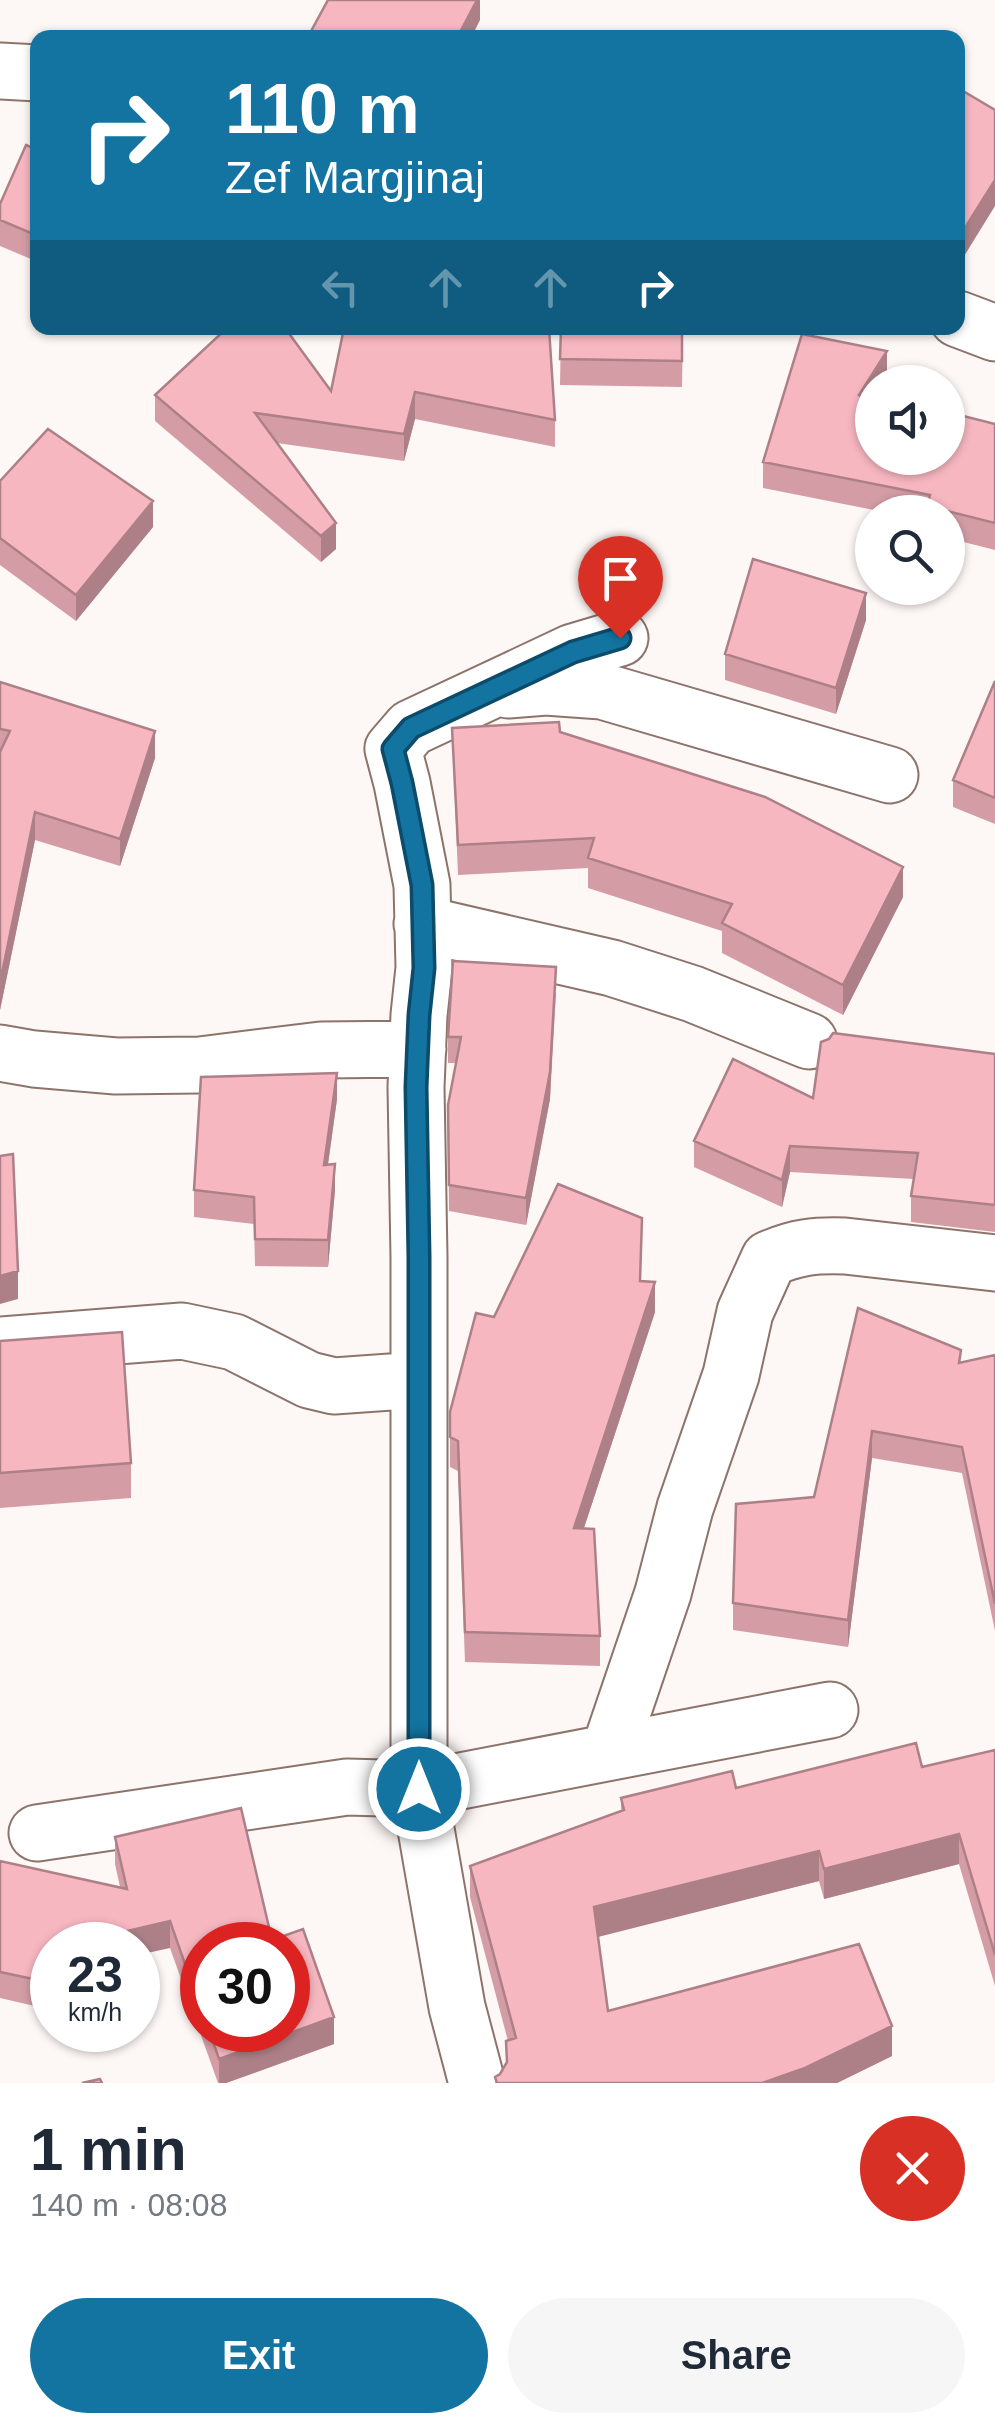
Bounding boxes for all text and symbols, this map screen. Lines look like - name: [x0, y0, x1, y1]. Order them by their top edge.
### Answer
- icon: right: [60, 70, 190, 200]
- text: 110 m: [225, 70, 420, 148]
- text: Zef Margjinaj: [225, 152, 485, 203]
- icon: left: [313, 260, 368, 315]
- icon: ahead: [418, 260, 473, 315]
- icon: ahead: [523, 260, 578, 315]
- icon: right: [628, 260, 683, 315]
- map controls: [855, 365, 965, 605]
- button: sound: [855, 365, 965, 475]
- button: search: [855, 495, 965, 605]
- pin: [578, 536, 663, 639]
- icon: arrive: [593, 551, 648, 606]
- position arrow: [367, 1737, 471, 1841]
- speed limit sign: 30: [180, 1922, 310, 2052]
- text: 23: [67, 1947, 123, 2003]
- text: km/h: [68, 1998, 122, 2026]
- text: 1 min: [30, 2116, 187, 2183]
- button: close: [860, 2116, 965, 2221]
- text: 140 m · 08:08: [30, 2187, 227, 2223]
- button: Exit: [30, 2298, 488, 2413]
- button: Share: [508, 2298, 965, 2413]

